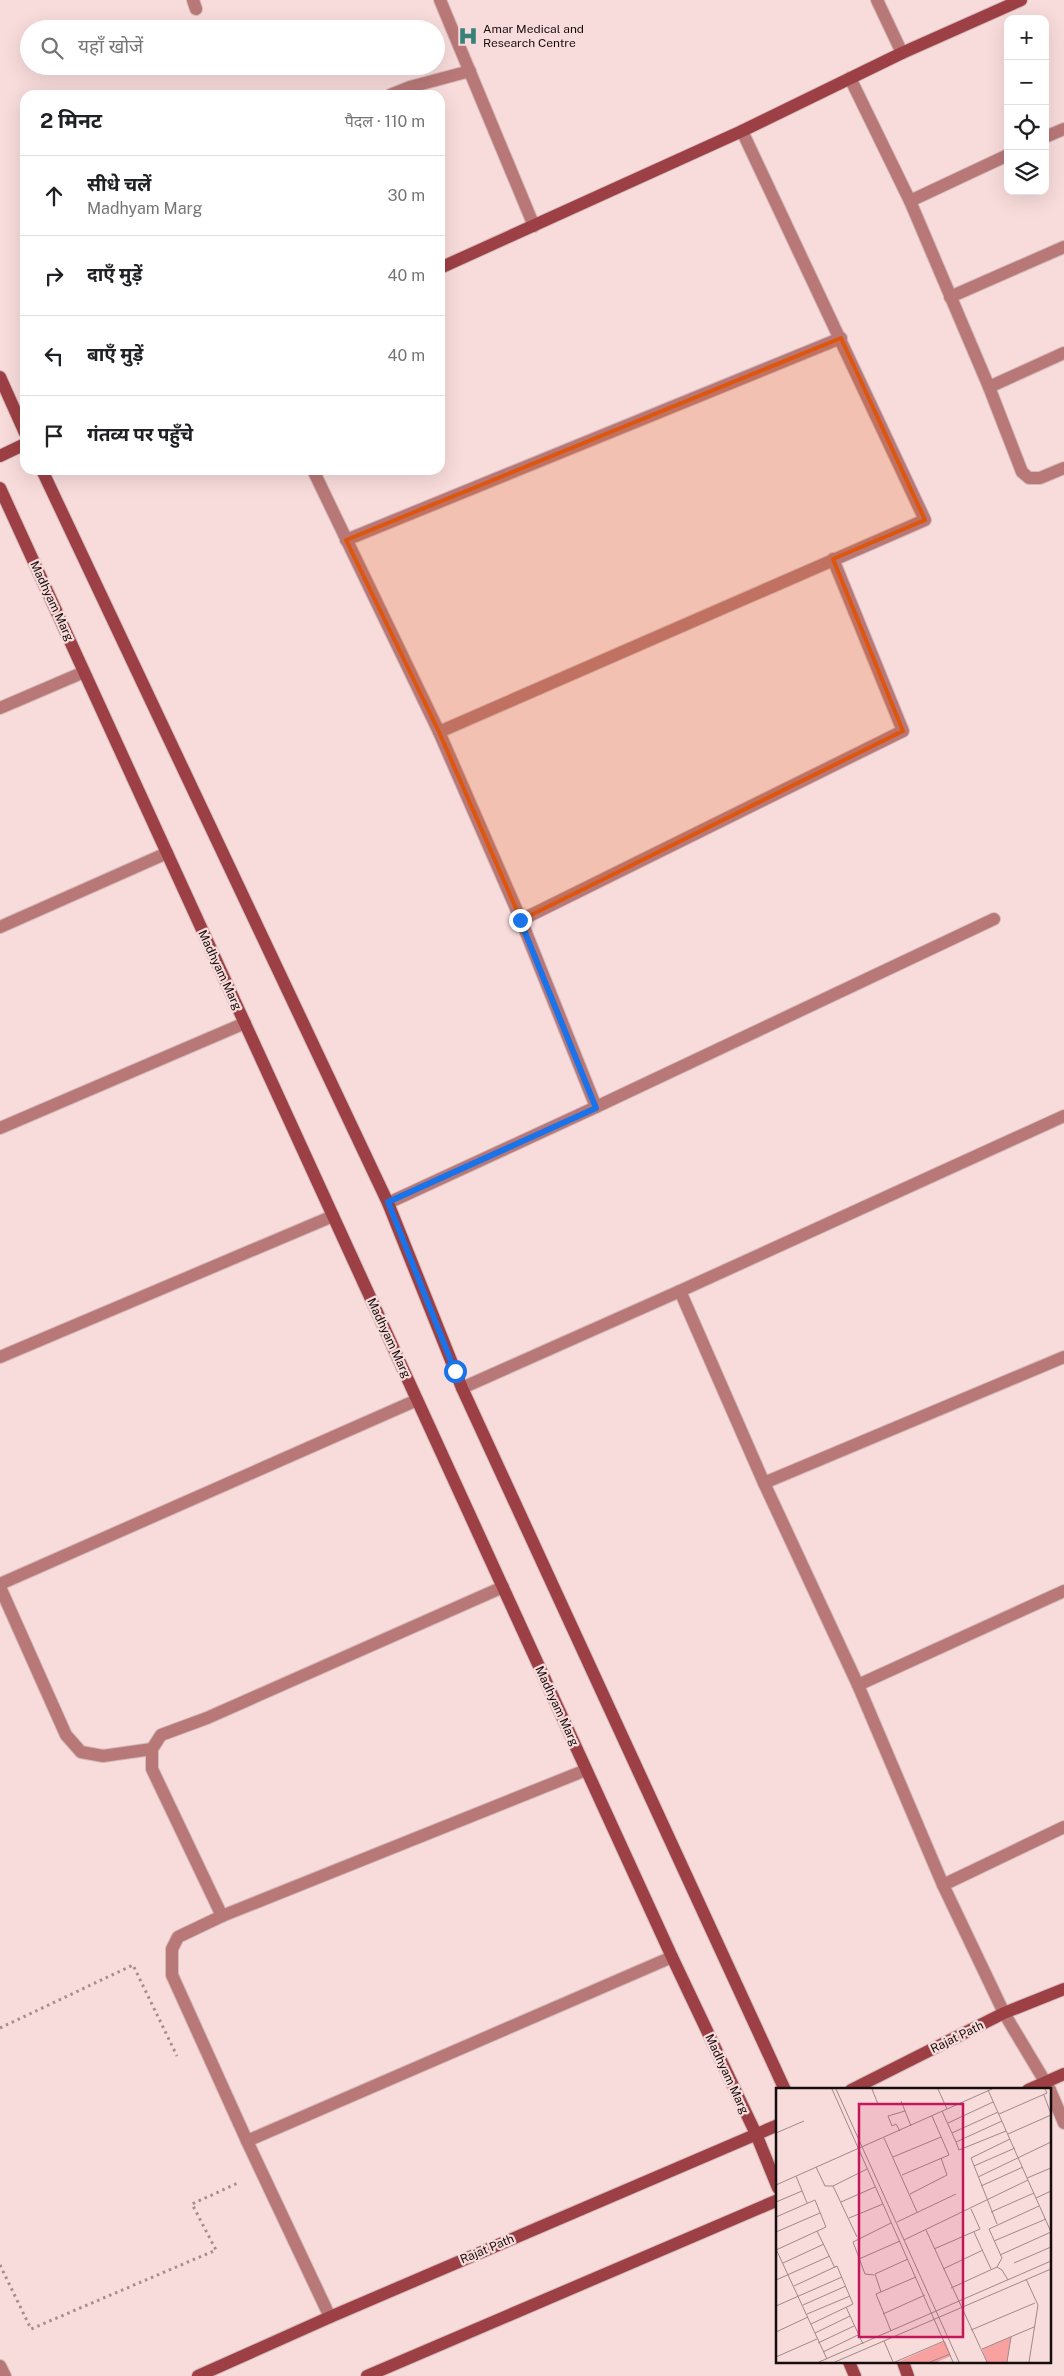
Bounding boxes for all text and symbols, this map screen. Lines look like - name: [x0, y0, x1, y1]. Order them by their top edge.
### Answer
- map controls: [1004, 15, 1049, 195]
- button: +: [1004, 15, 1049, 60]
- search box: [20, 20, 445, 75]
- place label: Amar Medical and Research Centre: [483, 22, 584, 50]
- hospital icon: Amar Medical and Research Centre: [457, 25, 479, 47]
- icon: search: [38, 34, 66, 62]
- text: यहाँ खोजें: [78, 35, 143, 57]
- button: −: [1004, 60, 1049, 105]
- button: locate: [1004, 105, 1049, 150]
- text: 2 मिनट: [40, 108, 102, 133]
- text: पैदल · 110 m: [345, 112, 425, 131]
- button: layers: [1004, 150, 1049, 195]
- text: सीधे चलें: [87, 173, 151, 195]
- icon: ahead: [40, 182, 68, 210]
- text: 30 m: [388, 186, 425, 205]
- text: Madhyam Marg: [87, 199, 202, 218]
- icon: right: [40, 262, 68, 290]
- text: दाएँ मुड़ें: [87, 263, 142, 285]
- text: 40 m: [387, 266, 425, 285]
- icon: left: [40, 342, 68, 370]
- text: बाएँ मुड़ें: [87, 343, 143, 365]
- text: 40 m: [387, 346, 425, 365]
- icon: arrive: [40, 422, 68, 450]
- text: गंतव्य पर पहुँचे: [87, 423, 193, 445]
- street label: Madhyam Marg: [27, 559, 77, 643]
- route end: [509, 909, 532, 932]
- street label: Madhyam Marg: [195, 928, 245, 1012]
- street label: Madhyam Marg: [364, 1296, 414, 1380]
- route start: [444, 1360, 467, 1383]
- street label: Madhyam Marg: [532, 1664, 582, 1748]
- street label: Rajat Path: [928, 2018, 986, 2056]
- street label: Madhyam Marg: [702, 2032, 752, 2116]
- inset map: [776, 2088, 1052, 2364]
- street label: Rajat Path: [458, 2231, 516, 2267]

